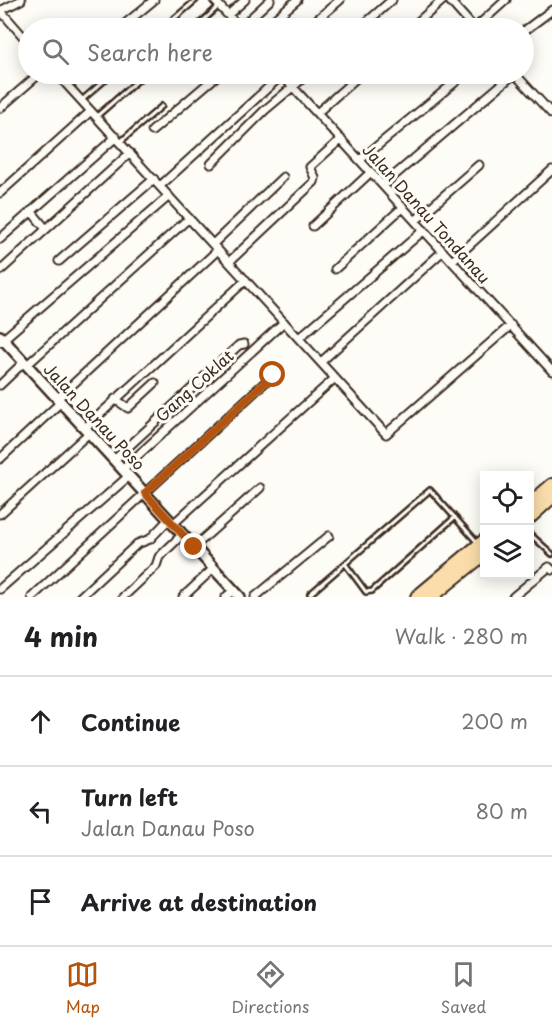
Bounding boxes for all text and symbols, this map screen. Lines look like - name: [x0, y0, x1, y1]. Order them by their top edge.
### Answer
- search box: [18, 18, 534, 84]
- icon: search: [39, 35, 72, 68]
- text: Search here: [87, 35, 213, 68]
- street label: Jalan Danau Tondanau: [358, 138, 496, 288]
- street label: Gang Coklat: [150, 343, 239, 427]
- street label: Jalan Danau Poso: [39, 357, 151, 475]
- route start: [259, 361, 285, 387]
- map controls: [480, 471, 534, 579]
- button: locate: [480, 471, 534, 525]
- button: layers: [480, 525, 534, 579]
- route end: [180, 533, 206, 559]
- text: 4 min: [24, 617, 98, 656]
- text: Walk · 280 m: [395, 621, 528, 651]
- icon: ahead: [24, 705, 57, 738]
- text: Continue: [81, 705, 180, 738]
- text: 200 m: [461, 706, 528, 736]
- text: Turn left: [81, 780, 178, 813]
- icon: left: [24, 795, 57, 828]
- text: 80 m: [476, 796, 528, 826]
- text: Jalan Danau Poso: [81, 813, 255, 843]
- icon: arrive: [24, 885, 57, 918]
- text: Arrive at destination: [81, 885, 317, 918]
- tab: Map: [66, 958, 100, 1018]
- tab: Directions: [231, 958, 309, 1018]
- tab: Saved: [441, 958, 486, 1018]

